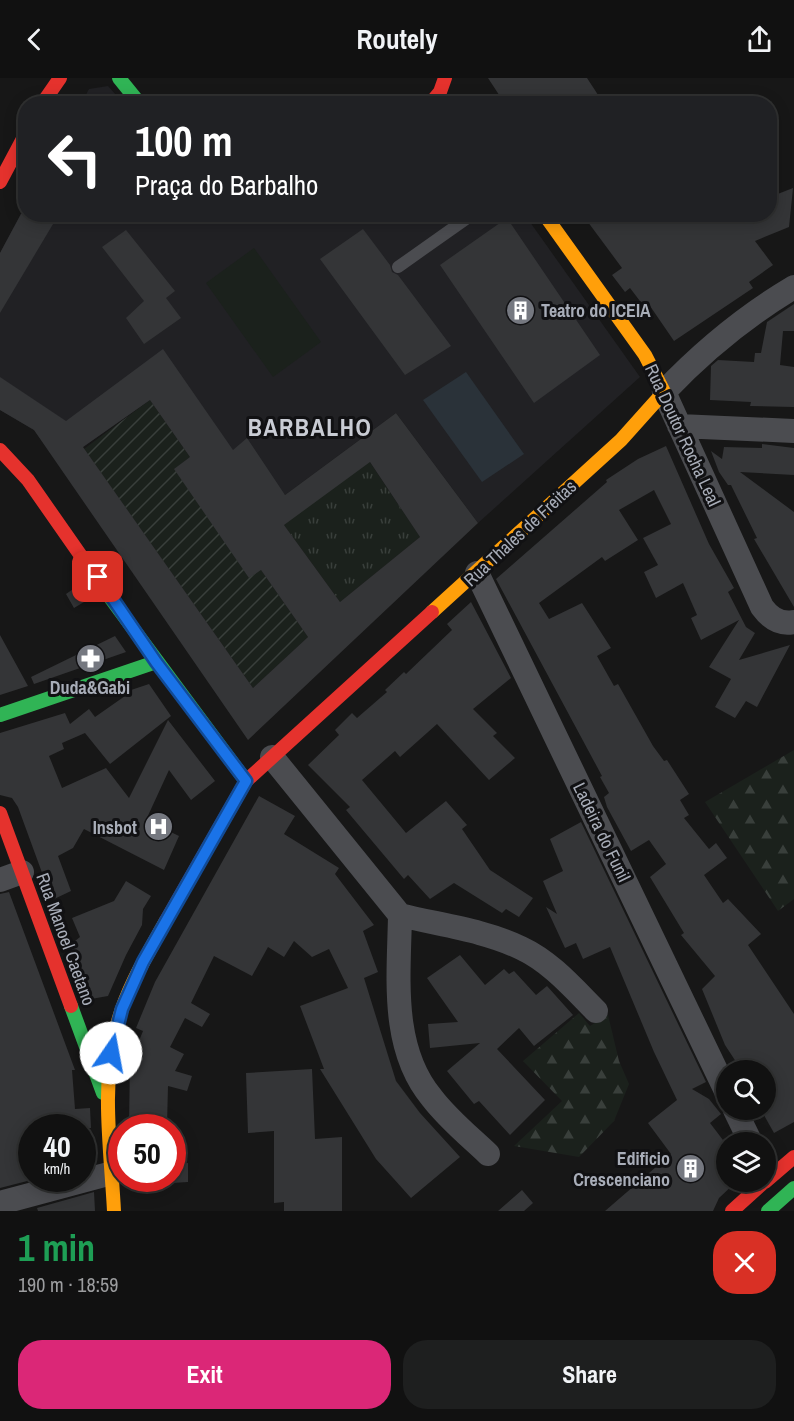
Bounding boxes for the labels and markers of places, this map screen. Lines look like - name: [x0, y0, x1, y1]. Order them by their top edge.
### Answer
- building icon: Teatro do ICEIA: [504, 294, 536, 326]
- place label: Teatro do ICEIA: [541, 298, 651, 323]
- pin: [72, 551, 123, 602]
- pharmacy icon: Duda&Gabi: [74, 642, 106, 674]
- place label: Duda&Gabi: [50, 675, 130, 700]
- hospital icon: Insbot: [142, 811, 174, 843]
- place label: Insbot: [93, 815, 137, 840]
- place label: Edificio Crescenciano: [573, 1146, 670, 1192]
- building icon: Edificio Crescenciano: [675, 1152, 707, 1184]

